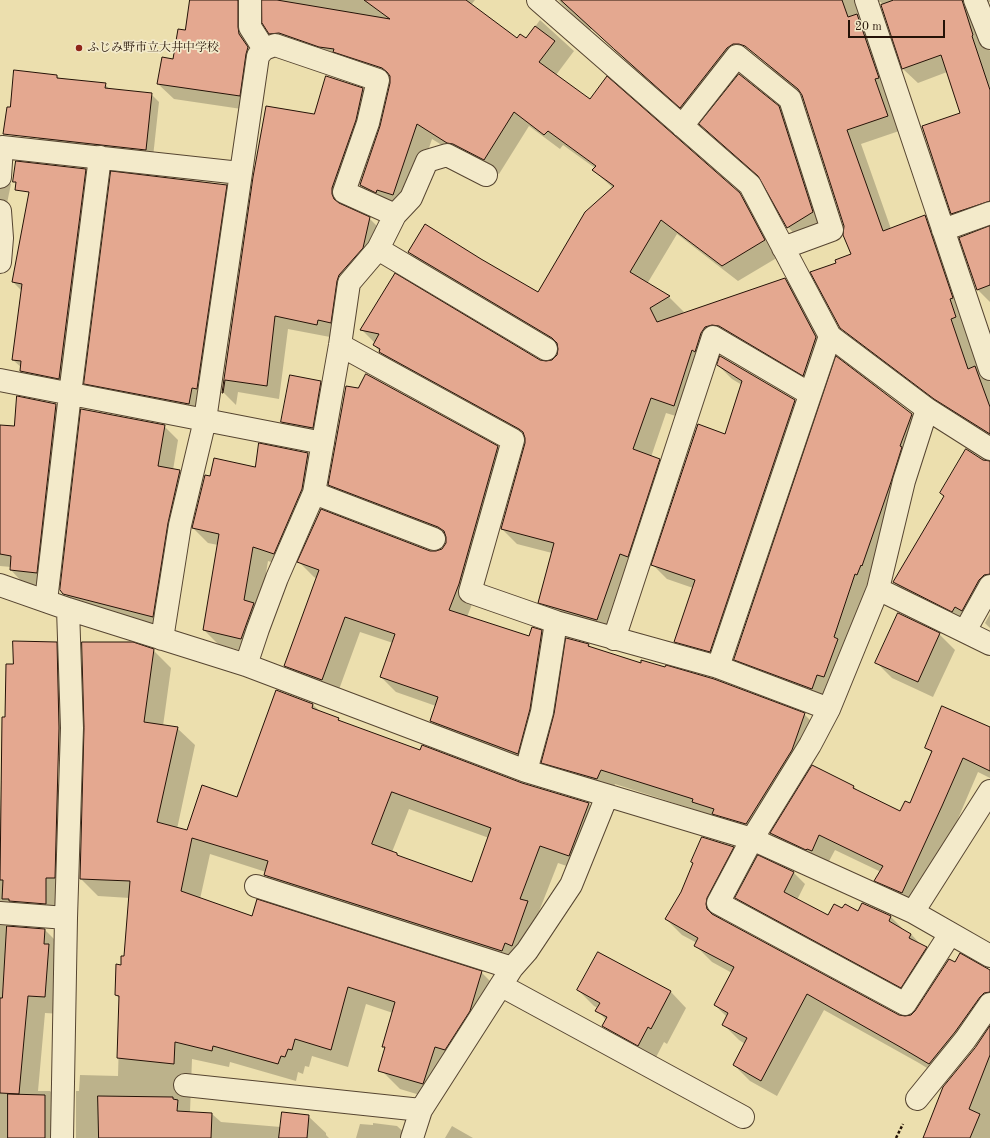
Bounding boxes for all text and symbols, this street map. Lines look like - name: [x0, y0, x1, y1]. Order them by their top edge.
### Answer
- scale bar: [850, 12, 947, 38]
- text: 20 m: [855, 21, 882, 33]
- place label: ふじみ野市立大井中学校: [87, 41, 219, 55]
- marker: ふじみ野市立大井中学校: [74, 43, 84, 53]

